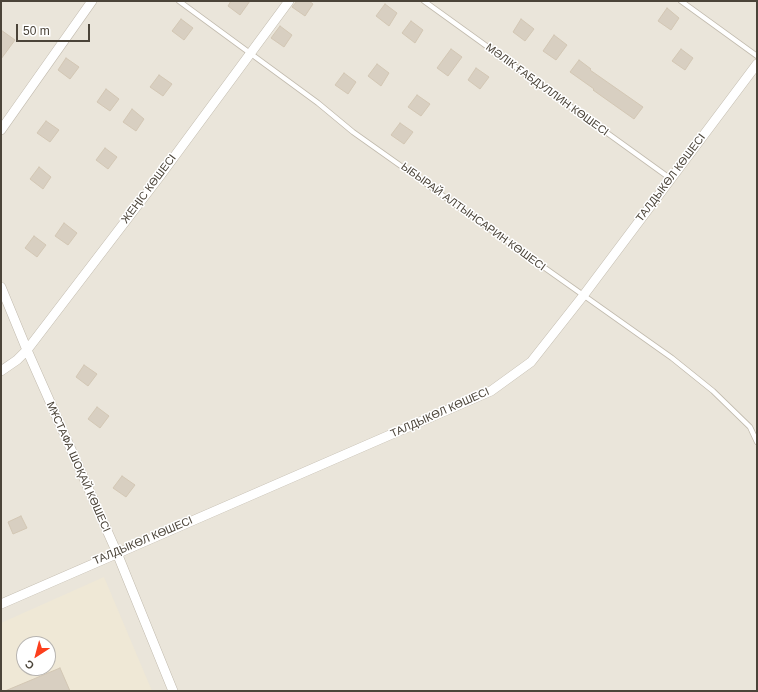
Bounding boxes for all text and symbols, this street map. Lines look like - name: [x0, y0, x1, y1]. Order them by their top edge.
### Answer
- scale bar: [18, 16, 92, 42]
- text: 50 m: [23, 24, 50, 38]
- street label: МӘЛІК ҒАБДУЛЛИН КӨШЕСІ: [483, 41, 611, 139]
- street label: ТАЛДЫКӨЛ КӨШЕСІ: [634, 131, 708, 225]
- street label: ЖЕҢІС КӨШЕСІ: [119, 152, 179, 226]
- street label: ЫБЫРАЙ АЛТЫНСАРИН КӨШЕСІ: [398, 160, 548, 274]
- street label: ТАЛДЫКӨЛ КӨШЕСІ: [388, 385, 492, 441]
- street label: МҰСТАФА ШОҚАЙ КӨШЕСІ: [43, 400, 113, 534]
- street label: ТАЛДЫКӨЛ КӨШЕСІ: [91, 514, 195, 568]
- north arrow: [16, 636, 56, 676]
- text: С: [23, 658, 36, 672]

